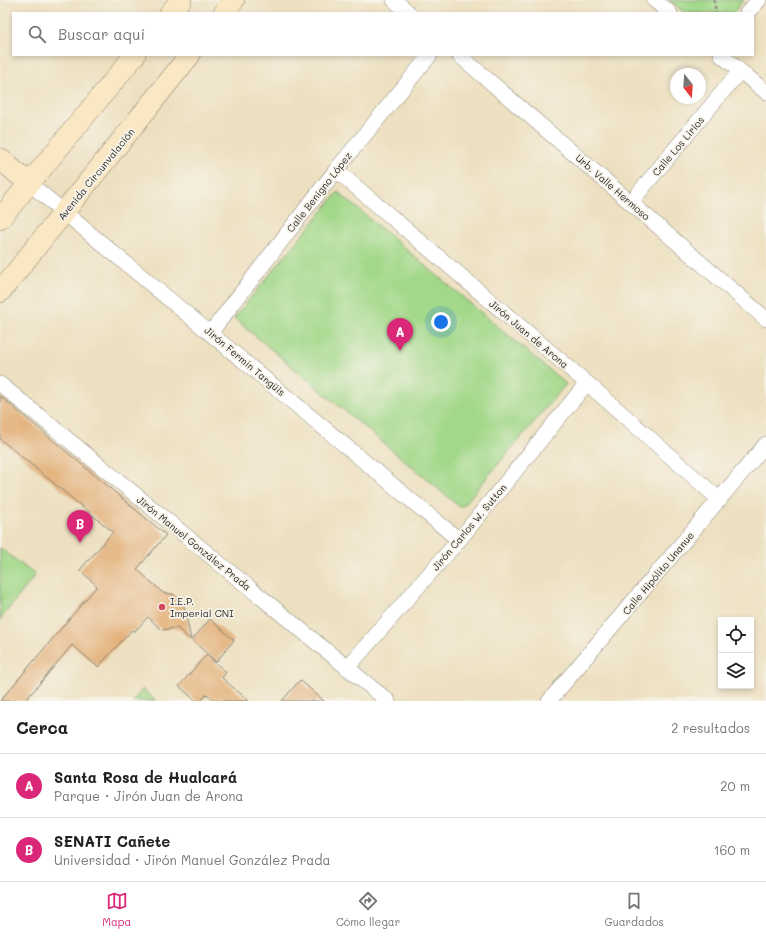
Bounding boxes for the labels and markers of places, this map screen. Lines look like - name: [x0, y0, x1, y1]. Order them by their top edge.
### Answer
- pin: A: [387, 318, 413, 351]
- pin: B: [67, 510, 93, 543]
- place label: I.E.P. Imperial CNI: [170, 594, 234, 620]
- marker: I.E.P. Imperial CNI: [157, 602, 167, 612]

